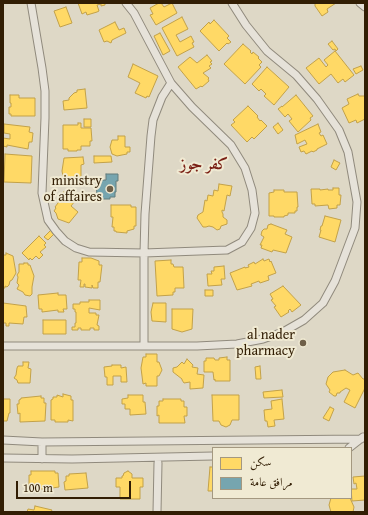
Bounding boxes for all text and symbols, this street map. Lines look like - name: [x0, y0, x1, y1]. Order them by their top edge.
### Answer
- district label: كفر جوز: [180, 155, 228, 175]
- place label: ministry of affaires: [43, 173, 102, 206]
- marker: ministry of affaires: [105, 184, 115, 194]
- place label: al nader pharmacy: [236, 327, 295, 360]
- marker: al nader pharmacy: [298, 338, 308, 348]
- legend: [212, 447, 352, 499]
- text: سكن: [250, 453, 271, 470]
- scale bar: [18, 473, 133, 499]
- text: مرافق عامة: [250, 473, 293, 490]
- text: 100 m: [23, 479, 53, 496]

